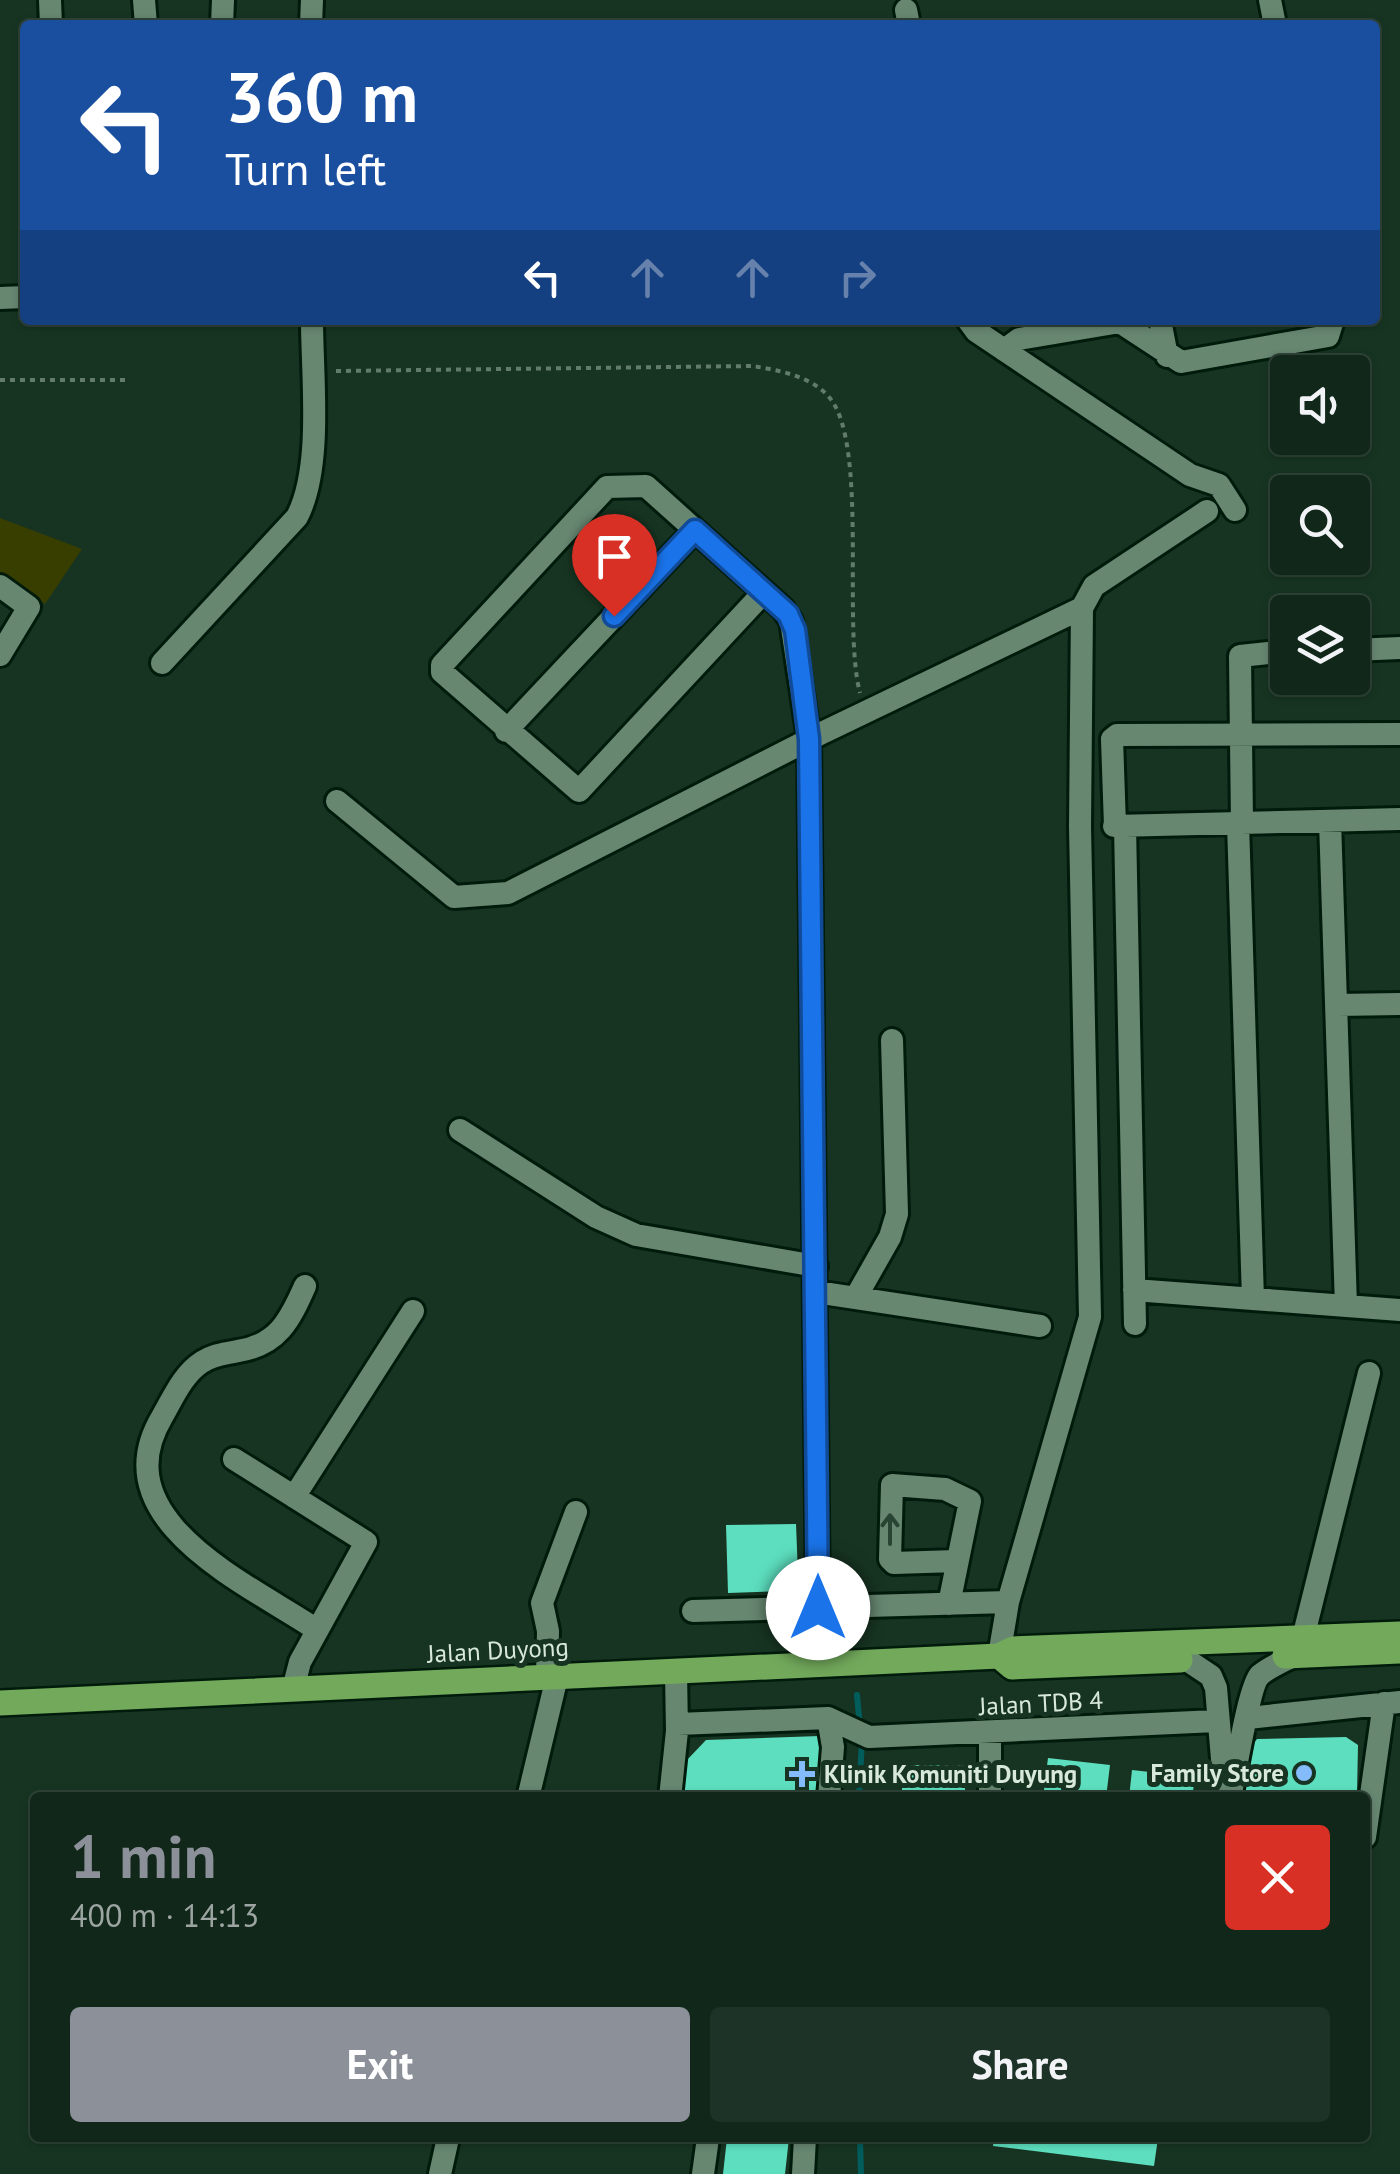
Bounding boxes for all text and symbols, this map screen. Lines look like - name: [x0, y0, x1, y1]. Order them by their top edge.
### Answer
- text: 360 m: [225, 51, 418, 141]
- icon: left: [60, 60, 190, 190]
- text: Turn left: [225, 139, 386, 197]
- icon: left: [515, 250, 570, 305]
- icon: ahead: [620, 250, 675, 305]
- icon: ahead: [725, 250, 780, 305]
- icon: right: [830, 250, 885, 305]
- map controls: [1270, 355, 1370, 695]
- button: sound: [1270, 355, 1370, 455]
- button: search: [1270, 475, 1370, 575]
- pin: [572, 514, 657, 617]
- icon: arrive: [587, 529, 642, 584]
- button: layers: [1270, 595, 1370, 695]
- one-way arrow: [880, 1514, 899, 1546]
- position arrow: [766, 1556, 870, 1660]
- street label: Jalan Duyong: [426, 1630, 569, 1670]
- street label: Jalan TDB 4: [977, 1684, 1104, 1722]
- place label: Family Store: [1151, 1757, 1284, 1789]
- place label: Klinik Komuniti Duyung: [824, 1758, 1077, 1790]
- marker: Klinik Komuniti Duyung: [789, 1761, 815, 1787]
- marker: Family Store: [1293, 1762, 1315, 1784]
- text: 1 min: [70, 1817, 216, 1895]
- button: close: [1225, 1825, 1330, 1930]
- text: 400 m · 14:13: [70, 1894, 259, 1936]
- button: Exit: [70, 2007, 690, 2122]
- button: Share: [710, 2007, 1330, 2122]

